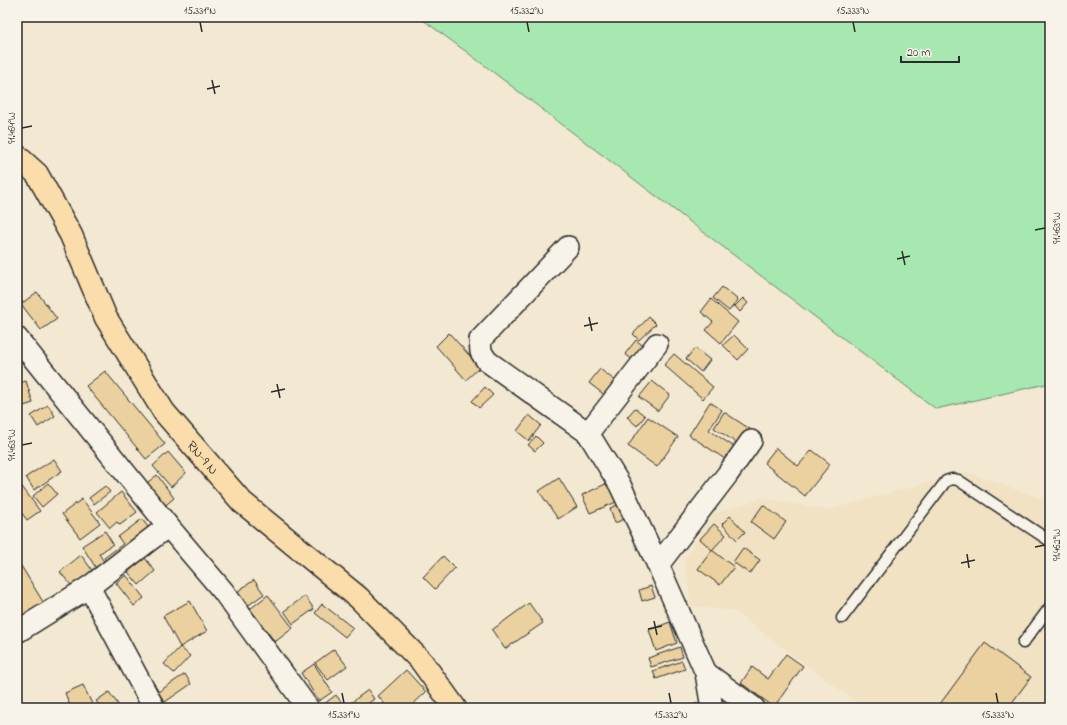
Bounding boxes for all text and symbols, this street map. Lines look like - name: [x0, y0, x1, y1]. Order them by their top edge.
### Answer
- text: 15.331°N: [184, 4, 216, 19]
- text: 15.332°N: [510, 4, 544, 19]
- text: 15.333°N: [837, 4, 870, 19]
- scale bar: [901, 38, 959, 64]
- text: 20 m: [907, 44, 930, 62]
- text: 91.464°W: [5, 112, 20, 144]
- text: 91.463°W: [1050, 212, 1065, 244]
- text: 91.463°W: [5, 429, 20, 461]
- street label: RN-9 N: [181, 436, 223, 480]
- text: 91.462°W: [1050, 529, 1065, 561]
- text: 15.331°N: [328, 708, 360, 723]
- text: 15.332°N: [654, 708, 688, 723]
- text: 15.333°N: [982, 708, 1015, 723]

